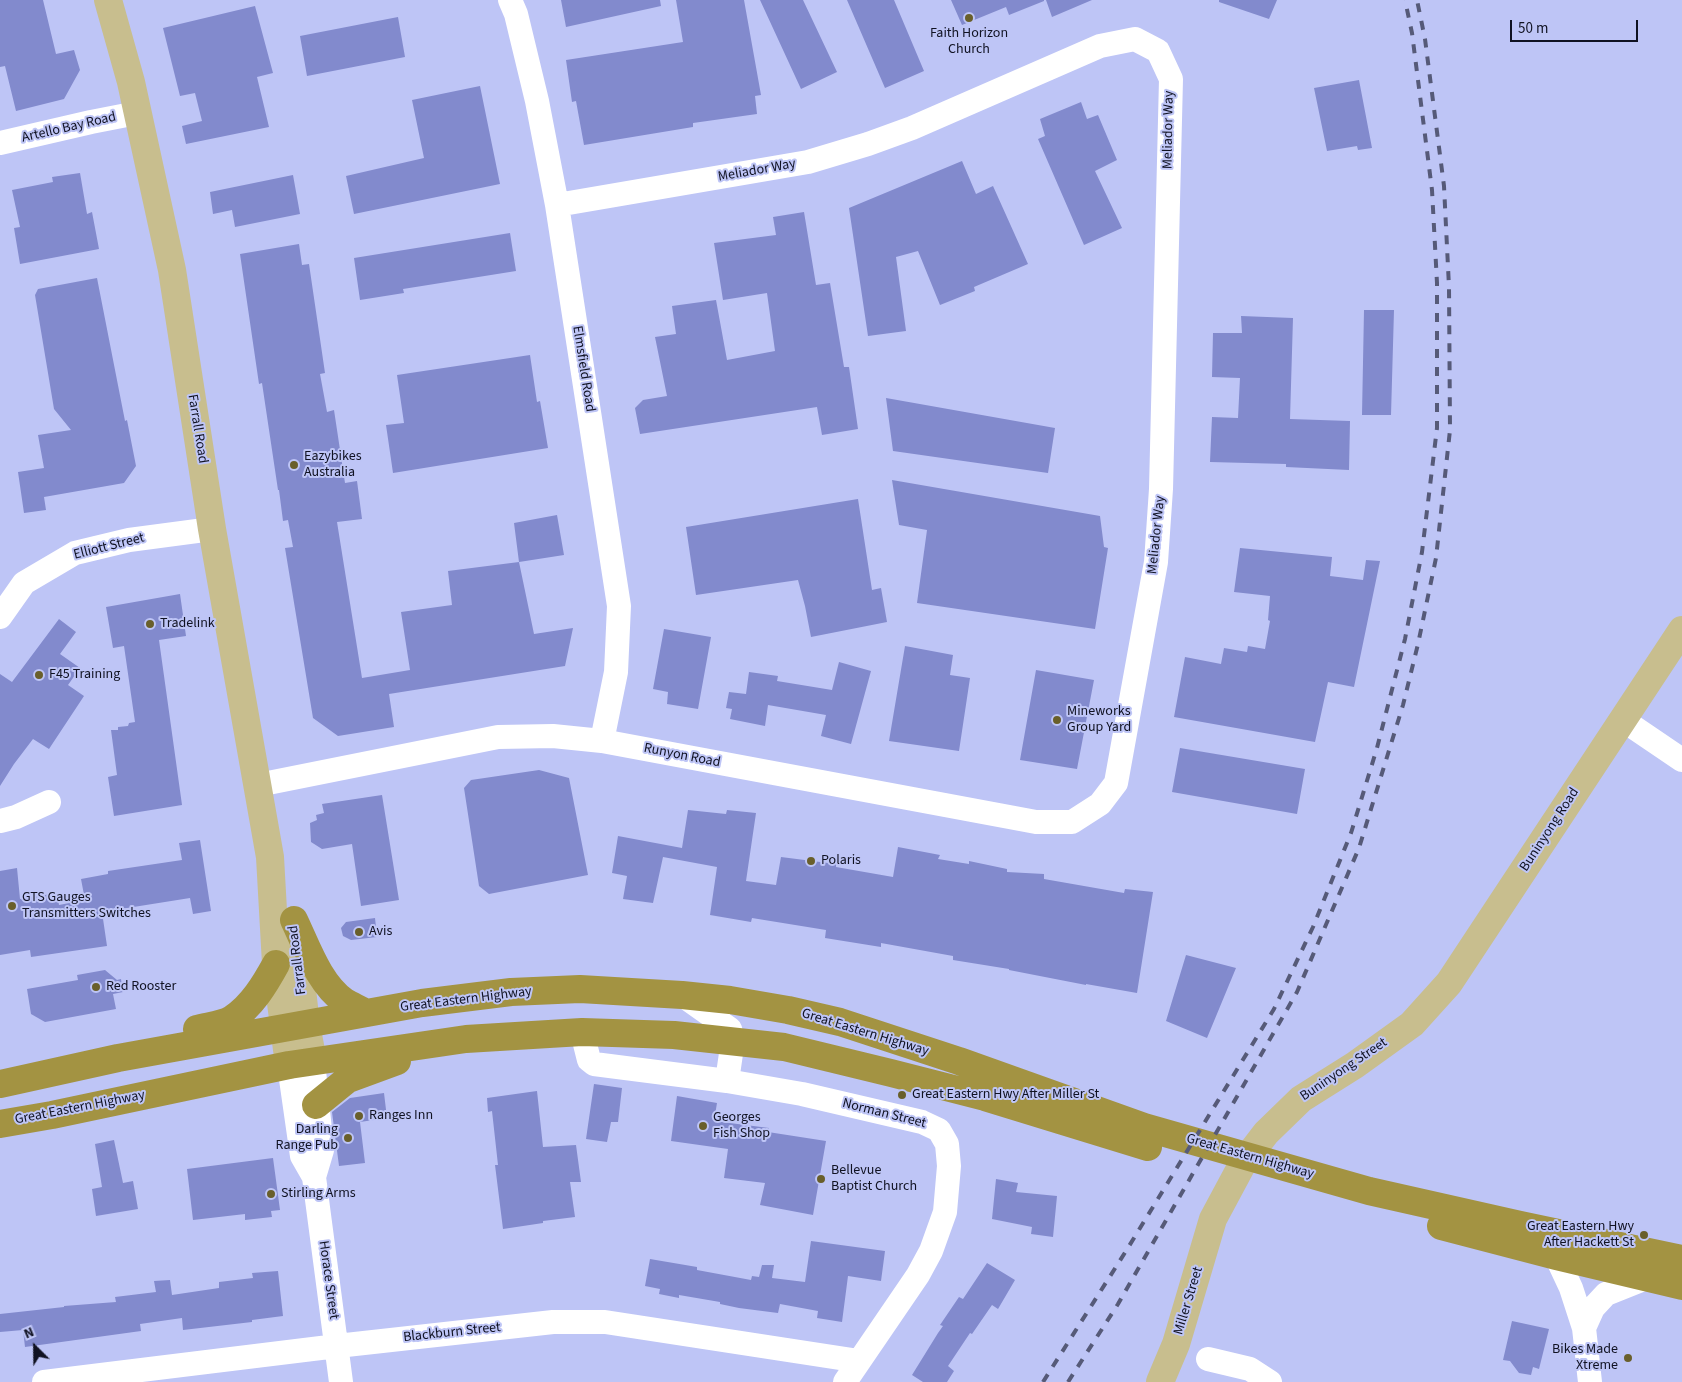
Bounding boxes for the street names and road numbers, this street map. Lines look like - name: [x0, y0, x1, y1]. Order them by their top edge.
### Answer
- street label: Meliador Way: [1160, 91, 1178, 169]
- street label: Artello Bay Road: [20, 109, 118, 147]
- street label: Meliador Way: [717, 156, 797, 186]
- street label: Elmsfield Road: [568, 325, 598, 413]
- street label: Farrall Road: [183, 393, 211, 465]
- street label: Meliador Way: [1145, 495, 1169, 575]
- street label: Elliott Street: [72, 530, 146, 564]
- street label: Runyon Road: [642, 740, 722, 772]
- street label: Buninyong Road: [1517, 785, 1583, 875]
- street label: Farrall Road: [285, 924, 311, 996]
- street label: Great Eastern Highway: [399, 984, 533, 1016]
- street label: Great Eastern Highway: [799, 1006, 931, 1060]
- street label: Buninyong Street: [1297, 1035, 1391, 1105]
- street label: Great Eastern Highway: [14, 1087, 146, 1129]
- street label: Norman Street: [840, 1095, 928, 1133]
- street label: Great Eastern Highway: [1184, 1131, 1316, 1183]
- street label: Horace Street: [314, 1240, 342, 1320]
- street label: Miller Street: [1171, 1265, 1207, 1337]
- street label: Blackburn Street: [402, 1320, 502, 1346]

